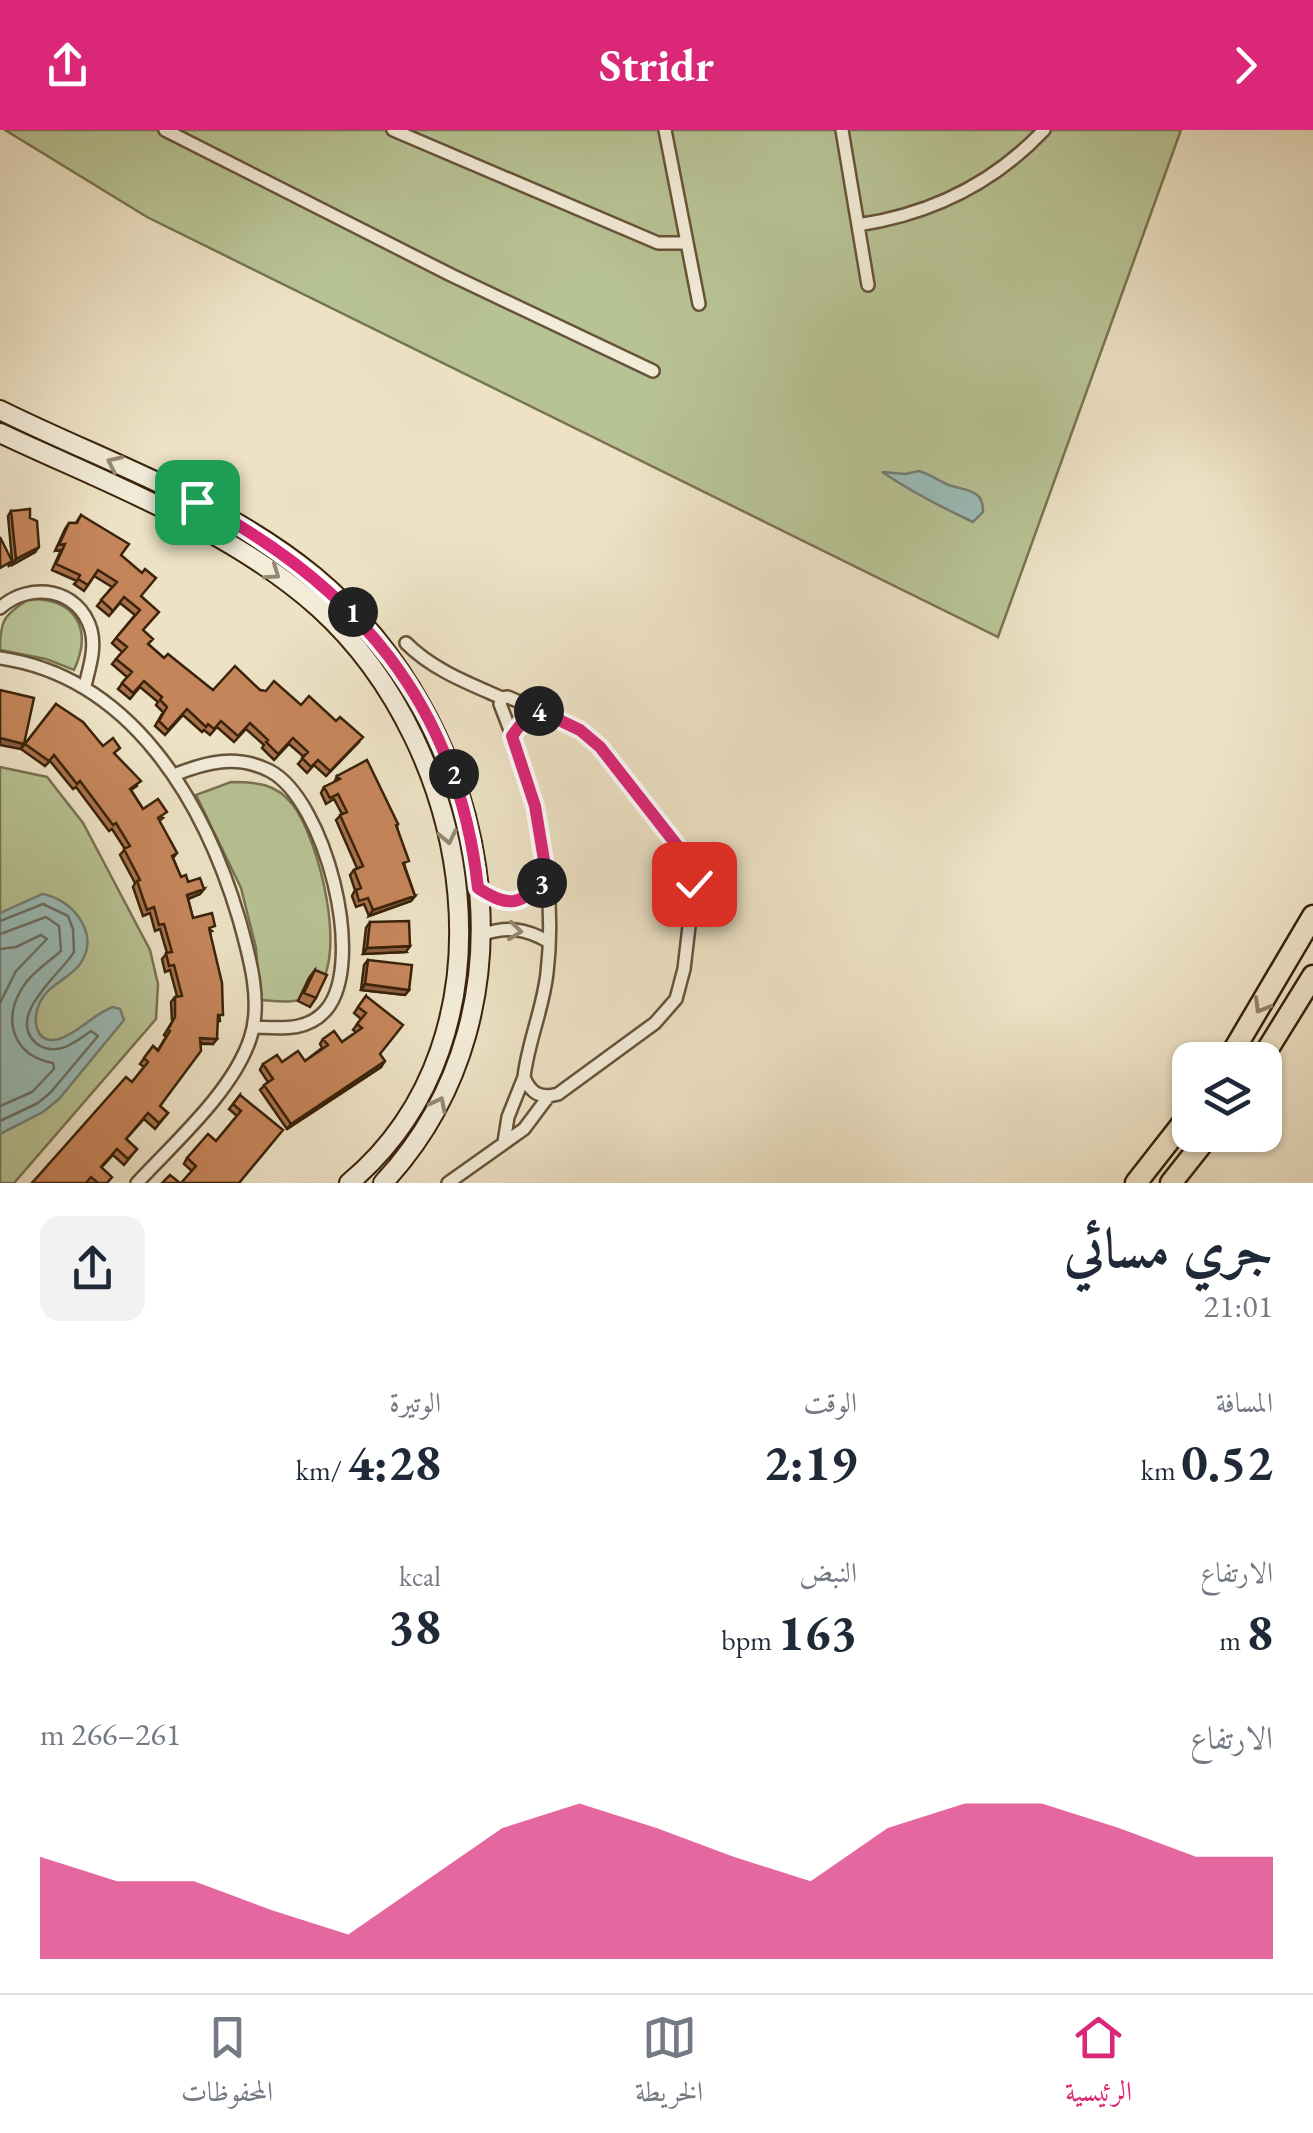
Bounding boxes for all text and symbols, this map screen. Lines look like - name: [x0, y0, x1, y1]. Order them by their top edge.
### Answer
- text: Stridr: [599, 36, 714, 94]
- icon: share: [40, 38, 95, 93]
- icon: forward: [1218, 38, 1273, 93]
- one-way arrow: [106, 456, 124, 476]
- pin: [155, 460, 240, 545]
- icon: arrive: [170, 475, 225, 530]
- one-way arrow: [262, 561, 280, 579]
- pin: 1: [328, 587, 378, 637]
- text: 1: [346, 594, 360, 630]
- pin: 4: [514, 686, 564, 736]
- text: 4: [532, 693, 546, 729]
- pin: 2: [429, 749, 479, 799]
- text: 2: [447, 756, 461, 792]
- one-way arrow: [437, 828, 458, 845]
- pin: [652, 842, 737, 927]
- icon: check: [667, 857, 722, 912]
- pin: 3: [517, 858, 567, 908]
- text: 3: [535, 865, 549, 901]
- one-way arrow: [507, 920, 523, 941]
- one-way arrow: [1254, 995, 1273, 1013]
- map controls: [1172, 1042, 1282, 1152]
- button: layers: [1172, 1042, 1282, 1152]
- one-way arrow: [427, 1096, 447, 1114]
- text: جري مسائي: [1064, 1212, 1273, 1283]
- button: share: [40, 1216, 145, 1321]
- text: 21:01: [1204, 1285, 1273, 1327]
- text: الوتيرة: [389, 1384, 441, 1420]
- text: الوقت: [803, 1384, 857, 1420]
- text: المسافة: [1216, 1384, 1273, 1420]
- text: 4:28: [348, 1430, 441, 1495]
- text: 2:19: [764, 1430, 857, 1495]
- text: 0.52: [1181, 1430, 1273, 1495]
- text: /km: [296, 1452, 348, 1488]
- text: km: [1141, 1452, 1181, 1488]
- text: النبض: [799, 1554, 857, 1590]
- text: الارتفاع: [1200, 1554, 1273, 1590]
- text: kcal: [399, 1558, 441, 1594]
- text: 38: [388, 1594, 441, 1659]
- text: 163: [778, 1600, 857, 1665]
- text: 8: [1247, 1600, 1273, 1665]
- text: bpm: [721, 1622, 778, 1658]
- text: m: [1219, 1622, 1247, 1658]
- text: 261–266 m: [40, 1713, 181, 1755]
- text: الارتفاع: [1190, 1717, 1273, 1759]
- tab: المحفوظات: [181, 2010, 273, 2119]
- tab: الخريطة: [635, 2010, 703, 2119]
- tab: الرئيسية: [1065, 2010, 1132, 2119]

